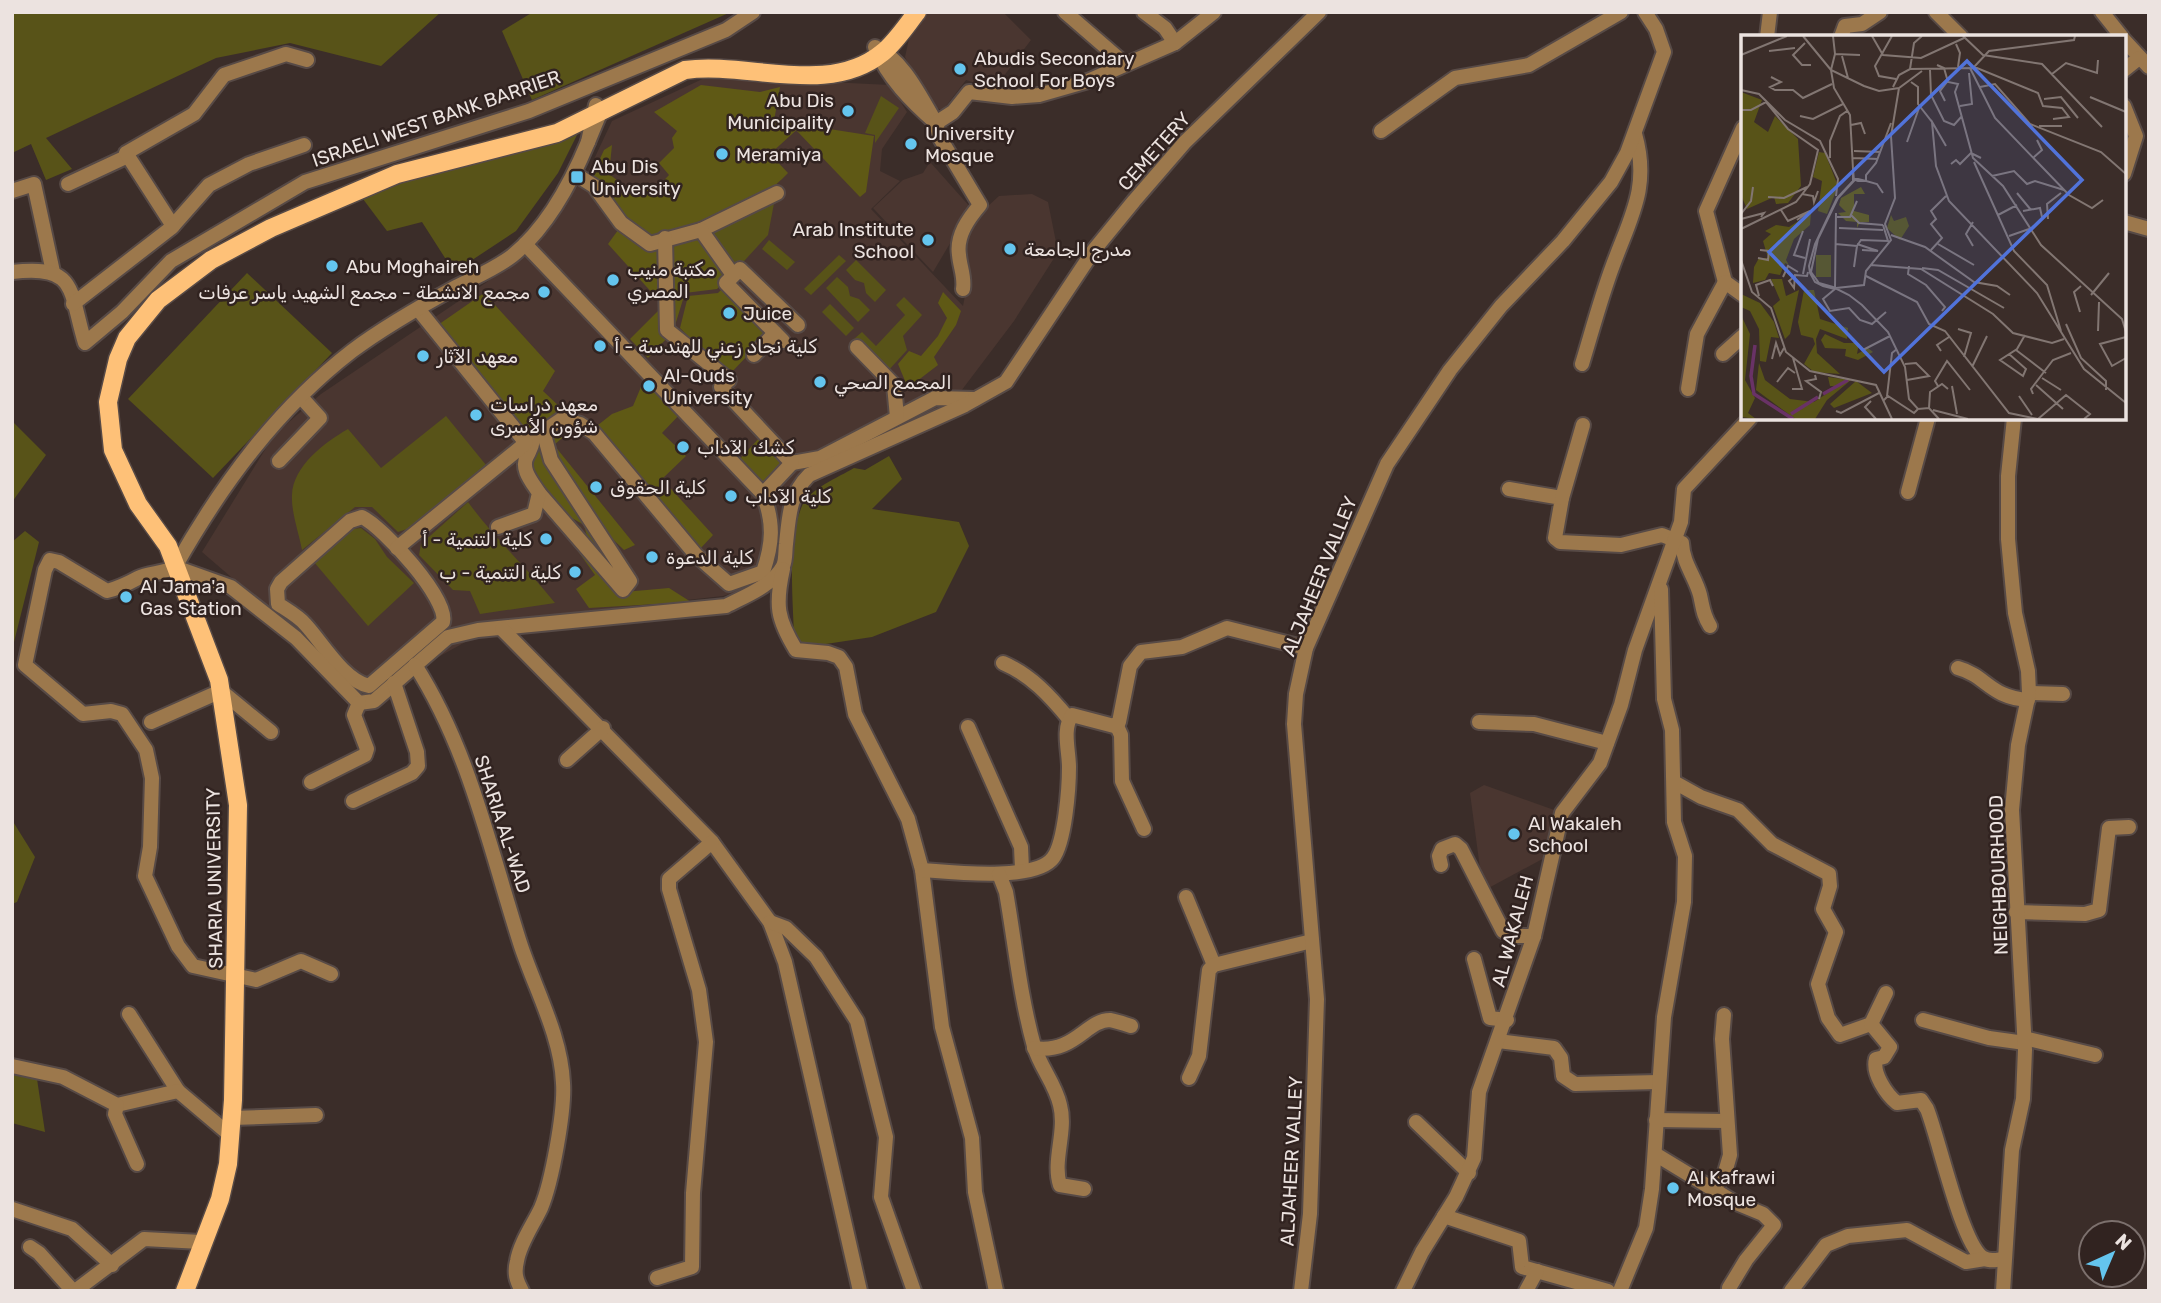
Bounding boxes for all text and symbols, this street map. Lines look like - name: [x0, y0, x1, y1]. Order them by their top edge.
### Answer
- inset map: [1741, 35, 2126, 420]
- place label: Abudis Secondary School For Boys: [974, 47, 1135, 92]
- marker: Abudis Secondary School For Boys: [952, 61, 968, 77]
- street label: ISRAELI WEST BANK BARRIER: [309, 65, 563, 172]
- place label: Abu Dis Municipality: [727, 89, 834, 134]
- marker: Abu Dis Municipality: [840, 103, 856, 119]
- street label: CEMETERY: [1113, 107, 1196, 195]
- place label: University Mosque: [925, 122, 1015, 167]
- marker: University Mosque: [903, 136, 919, 152]
- place label: Meramiya: [736, 143, 821, 166]
- marker: Meramiya: [714, 146, 730, 162]
- place label: Abu Dis University: [591, 155, 681, 200]
- marker: Abu Dis University: [569, 169, 585, 185]
- place label: Arab Institute School: [792, 218, 914, 263]
- marker: Arab Institute School: [920, 232, 936, 248]
- place label: مدرج الجامعة: [1024, 238, 1131, 263]
- marker: مدرج الجامعة: [1002, 241, 1018, 257]
- place label: Abu Moghaireh: [346, 255, 479, 278]
- marker: Abu Moghaireh: [324, 258, 340, 274]
- place label: مكتبة منيب المصري: [627, 258, 716, 305]
- marker: مكتبة منيب المصري: [605, 272, 621, 288]
- place label: مجمع الانشطة - مجمع الشهيد ياسر عرفات: [198, 281, 530, 306]
- marker: مجمع الانشطة - مجمع الشهيد ياسر عرفات: [536, 284, 552, 300]
- place label: Juice: [743, 302, 792, 325]
- marker: Juice: [721, 305, 737, 321]
- place label: كلية نجاد زعني للهندسة - أ: [614, 335, 817, 361]
- marker: كلية نجاد زعني للهندسة - أ: [592, 338, 608, 354]
- place label: معهد الآثار: [436, 345, 518, 368]
- marker: معهد الآثار: [415, 348, 431, 364]
- place label: Al-Quds University: [663, 364, 753, 409]
- place label: المجمع الصحي: [834, 371, 952, 397]
- marker: المجمع الصحي: [812, 374, 828, 390]
- marker: Al-Quds University: [641, 378, 657, 394]
- place label: معهد دراسات شؤون الأسرى: [490, 393, 598, 438]
- marker: معهد دراسات شؤون الأسرى: [468, 407, 484, 423]
- place label: كشك الآداب: [697, 436, 795, 459]
- marker: كشك الآداب: [675, 439, 691, 455]
- place label: كلية الحقوق: [610, 476, 706, 499]
- marker: كلية الحقوق: [588, 479, 604, 495]
- place label: كلية الآداب: [745, 485, 832, 508]
- marker: كلية الآداب: [723, 488, 739, 504]
- street label: ALJAHEER VALLEY: [1277, 493, 1362, 660]
- place label: كلية التنمية - أ: [422, 528, 532, 551]
- marker: كلية التنمية - أ: [538, 531, 554, 547]
- place label: كلية الدعوة: [666, 546, 753, 569]
- marker: كلية الدعوة: [644, 549, 660, 565]
- place label: كلية التنمية - ب: [439, 561, 561, 584]
- marker: كلية التنمية - ب: [567, 564, 583, 580]
- place label: Al Jama'a Gas Station: [140, 575, 242, 620]
- marker: Al Jama'a Gas Station: [118, 589, 134, 605]
- street label: SHARIA AL-WAD: [469, 752, 536, 896]
- street label: SHARIA UNIVERSITY: [201, 787, 228, 969]
- street label: NEIGHBOURHOOD: [1984, 795, 2013, 955]
- place label: Al Wakaleh School: [1528, 812, 1622, 857]
- marker: Al Wakaleh School: [1506, 826, 1522, 842]
- street label: AL WAKALEH: [1487, 873, 1538, 989]
- street label: ALJAHEER VALLEY: [1276, 1075, 1307, 1247]
- place label: Al Kafrawi Mosque: [1687, 1166, 1775, 1211]
- marker: Al Kafrawi Mosque: [1665, 1180, 1681, 1196]
- north arrow: [2077, 1219, 2147, 1289]
- text: N: [2111, 1229, 2136, 1255]

